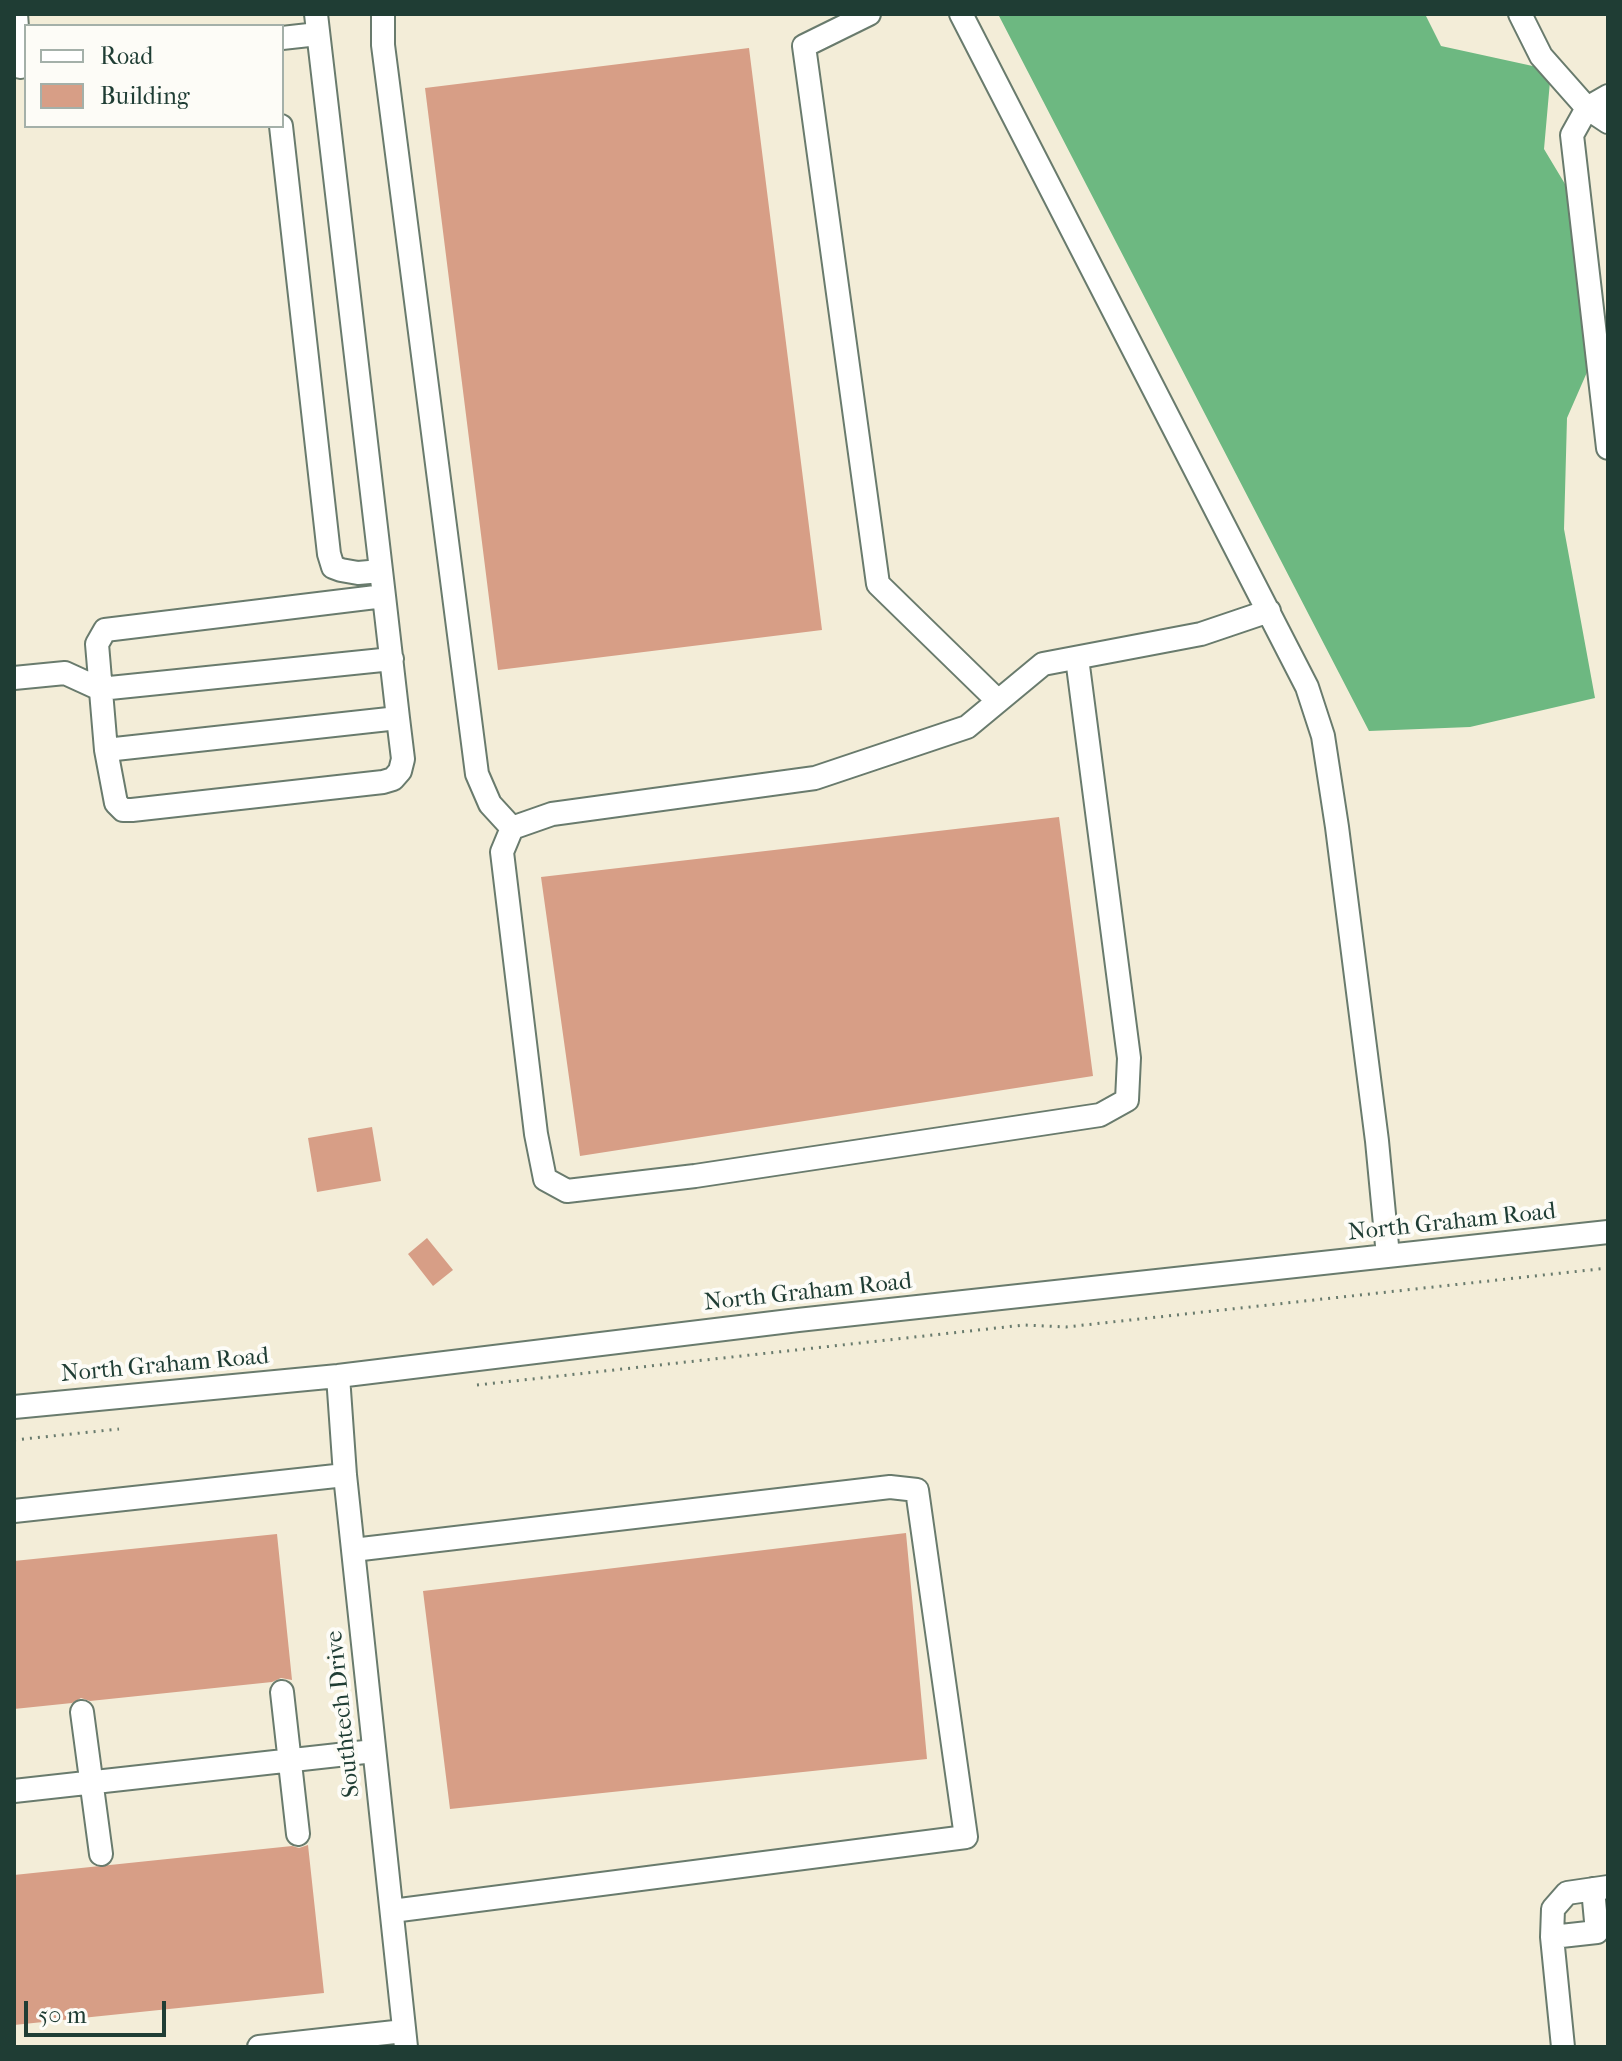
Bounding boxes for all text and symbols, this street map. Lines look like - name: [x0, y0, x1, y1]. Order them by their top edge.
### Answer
- legend: [24, 24, 284, 128]
- text: Road: [100, 42, 153, 70]
- text: Building: [100, 82, 190, 110]
- street label: North Graham Road: [1347, 1198, 1557, 1248]
- street label: North Graham Road: [703, 1268, 913, 1318]
- street label: North Graham Road: [60, 1343, 270, 1389]
- street label: Southtech Drive: [321, 1629, 367, 1799]
- scale bar: [28, 1985, 170, 2035]
- text: 50 m: [38, 2001, 87, 2029]

